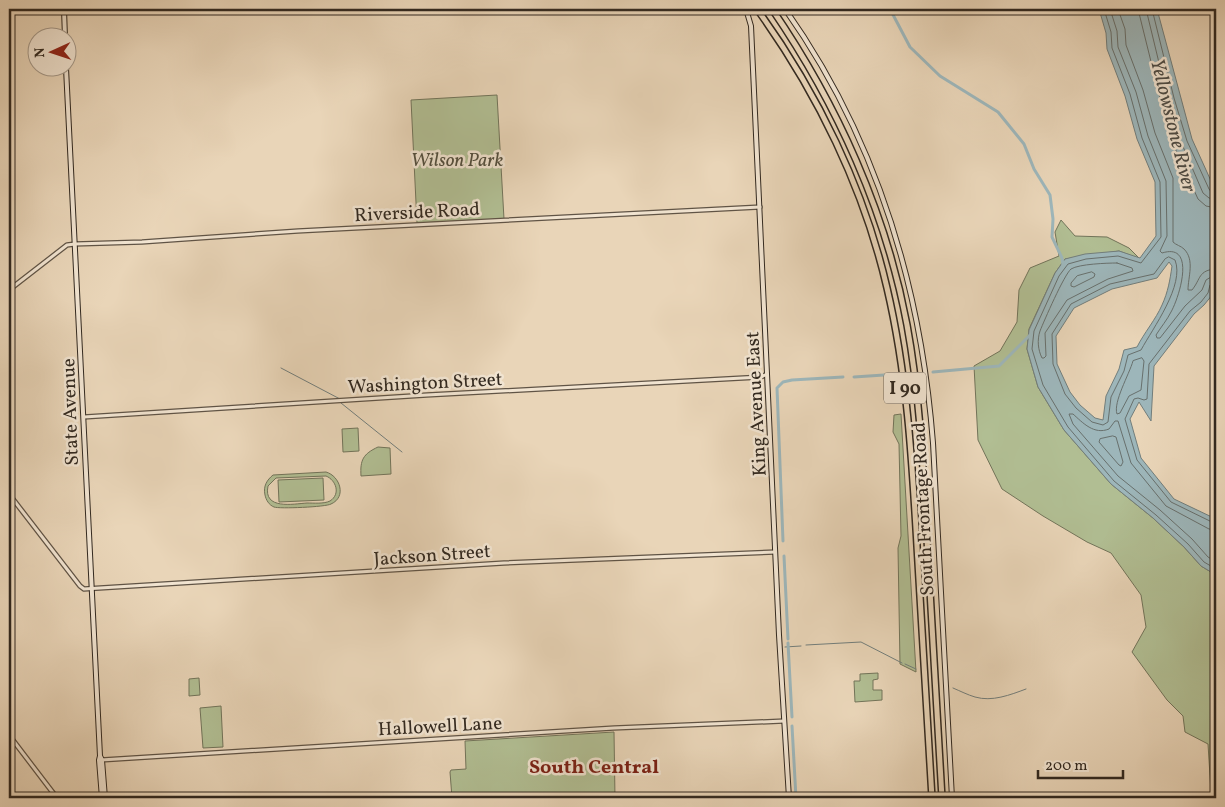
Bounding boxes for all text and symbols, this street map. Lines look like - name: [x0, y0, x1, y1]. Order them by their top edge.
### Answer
- north arrow: [28, 28, 78, 78]
- text: N: [31, 47, 50, 58]
- water label: Yellowstone River: [1142, 56, 1202, 196]
- park label: Wilson Park: [411, 148, 503, 174]
- street label: Riverside Road: [354, 197, 481, 229]
- street label: King Avenue East: [740, 330, 774, 477]
- street label: State Avenue: [56, 358, 86, 466]
- street label: Washington Street: [347, 367, 503, 401]
- road number: I 90: [884, 372, 926, 403]
- street label: South Frontage Road: [906, 421, 942, 597]
- street label: Jackson Street: [373, 539, 492, 573]
- street label: Hallowell Lane: [377, 711, 503, 743]
- scale bar: [1038, 747, 1122, 779]
- district label: South Central: [529, 754, 659, 782]
- text: 200 m: [1045, 756, 1088, 777]

